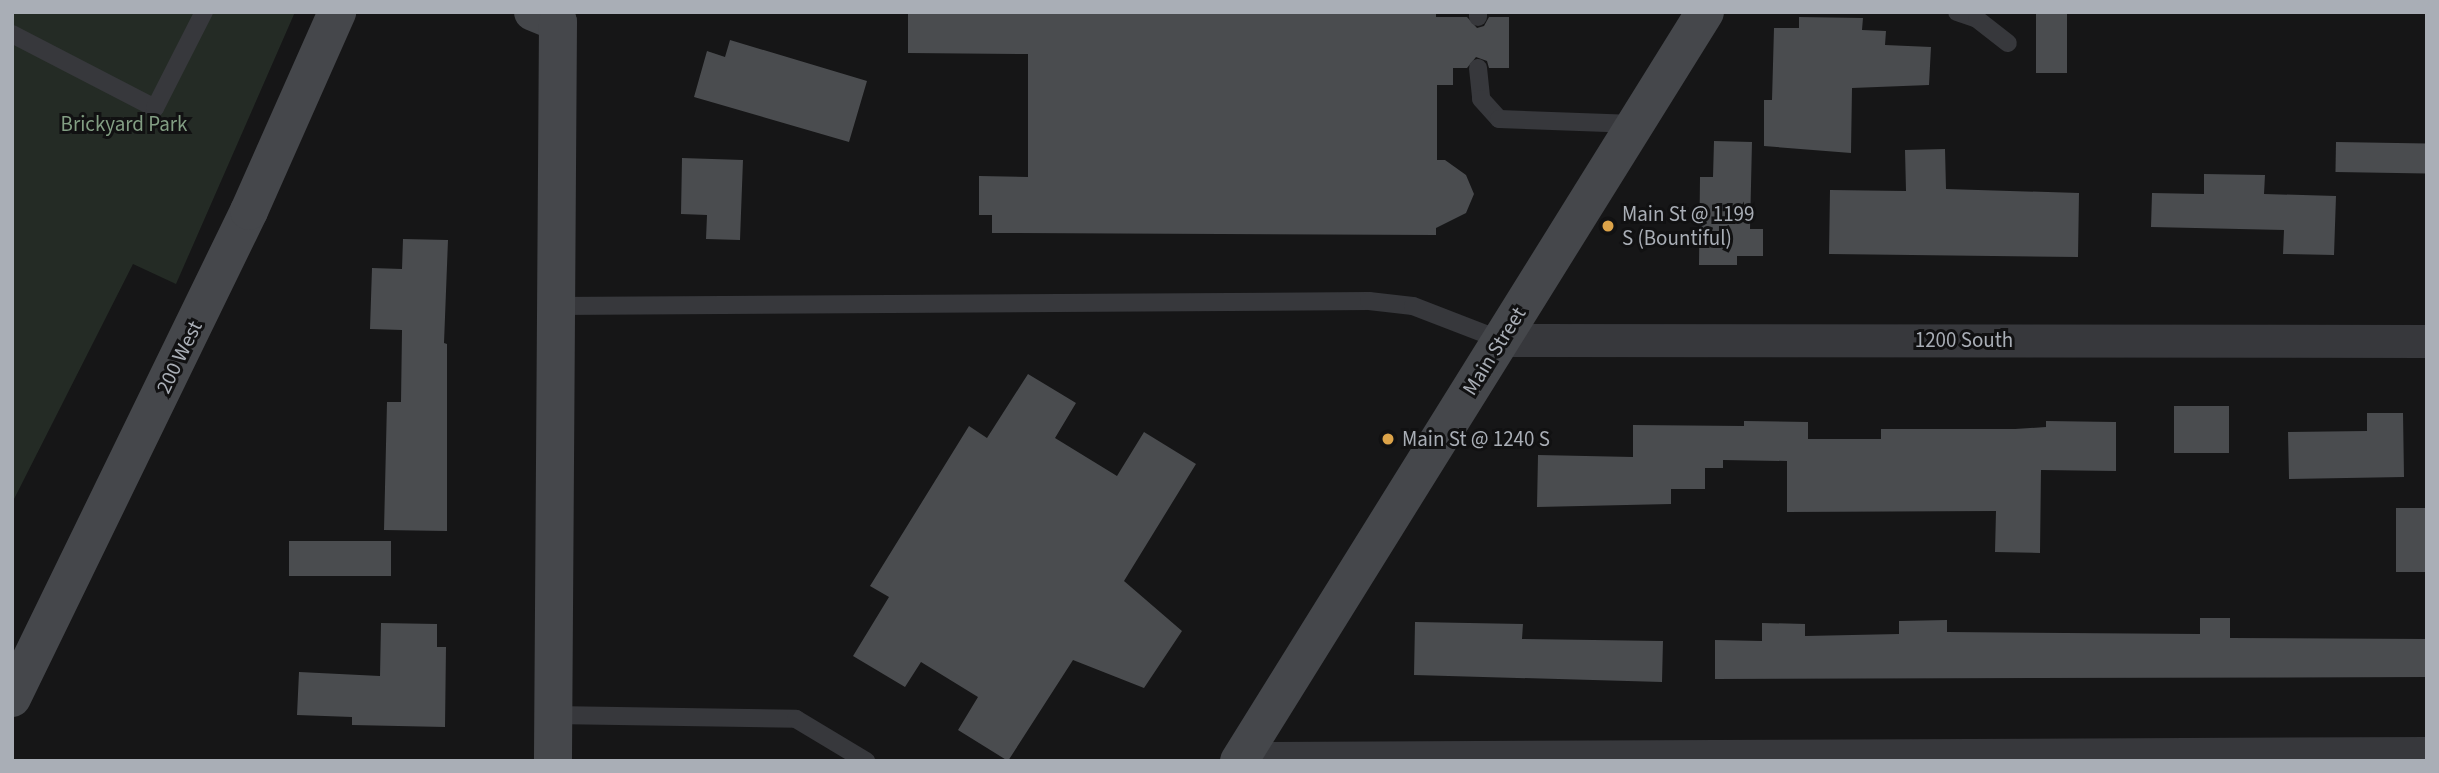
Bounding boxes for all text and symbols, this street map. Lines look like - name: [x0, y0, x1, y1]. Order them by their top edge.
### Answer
- park label: Brickyard Park: [61, 111, 187, 137]
- place label: Main St @ 1199 S (Bountiful): [1622, 201, 1754, 251]
- marker: Main St @ 1199 S (Bountiful): [1600, 218, 1616, 234]
- street label: Main Street: [1457, 302, 1531, 400]
- street label: 200 West: [151, 316, 207, 398]
- street label: 1200 South: [1915, 327, 2013, 353]
- place label: Main St @ 1240 S: [1402, 426, 1550, 452]
- marker: Main St @ 1240 S: [1380, 431, 1396, 447]

